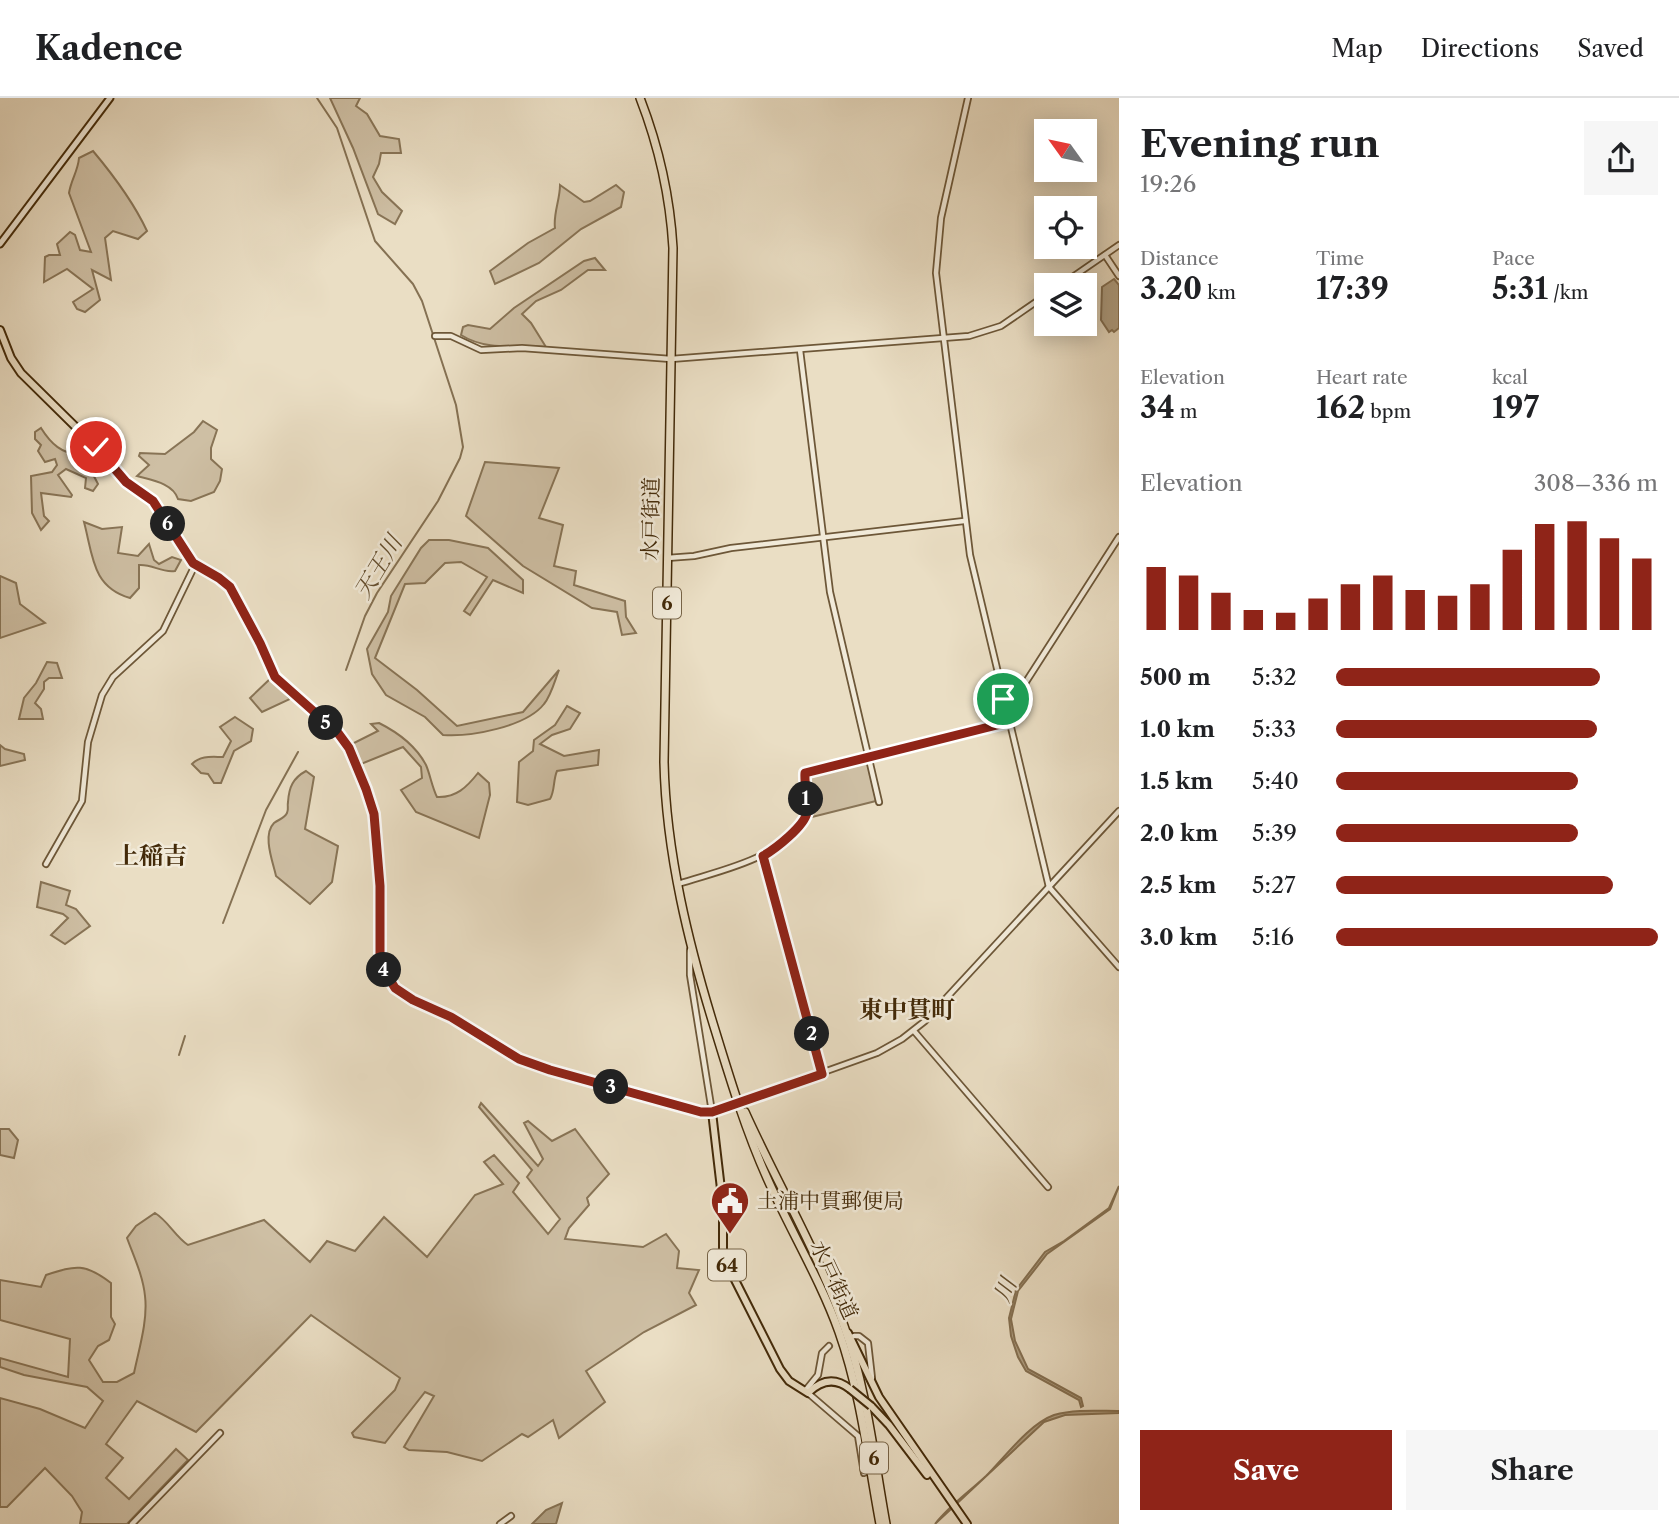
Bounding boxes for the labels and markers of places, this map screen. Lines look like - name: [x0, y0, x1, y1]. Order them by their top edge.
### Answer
- pin: [66, 417, 126, 477]
- pin: 6: [150, 506, 186, 542]
- pin: [973, 669, 1033, 729]
- pin: 5: [308, 706, 344, 740]
- pin: 1: [788, 782, 824, 816]
- pin: 4: [366, 952, 402, 988]
- pin: 2: [794, 1016, 830, 1052]
- pin: 3: [594, 1070, 628, 1104]
- public building icon: 土浦中貫郵便局: [709, 1180, 751, 1235]
- place label: 土浦中貫郵便局: [757, 1188, 904, 1213]

